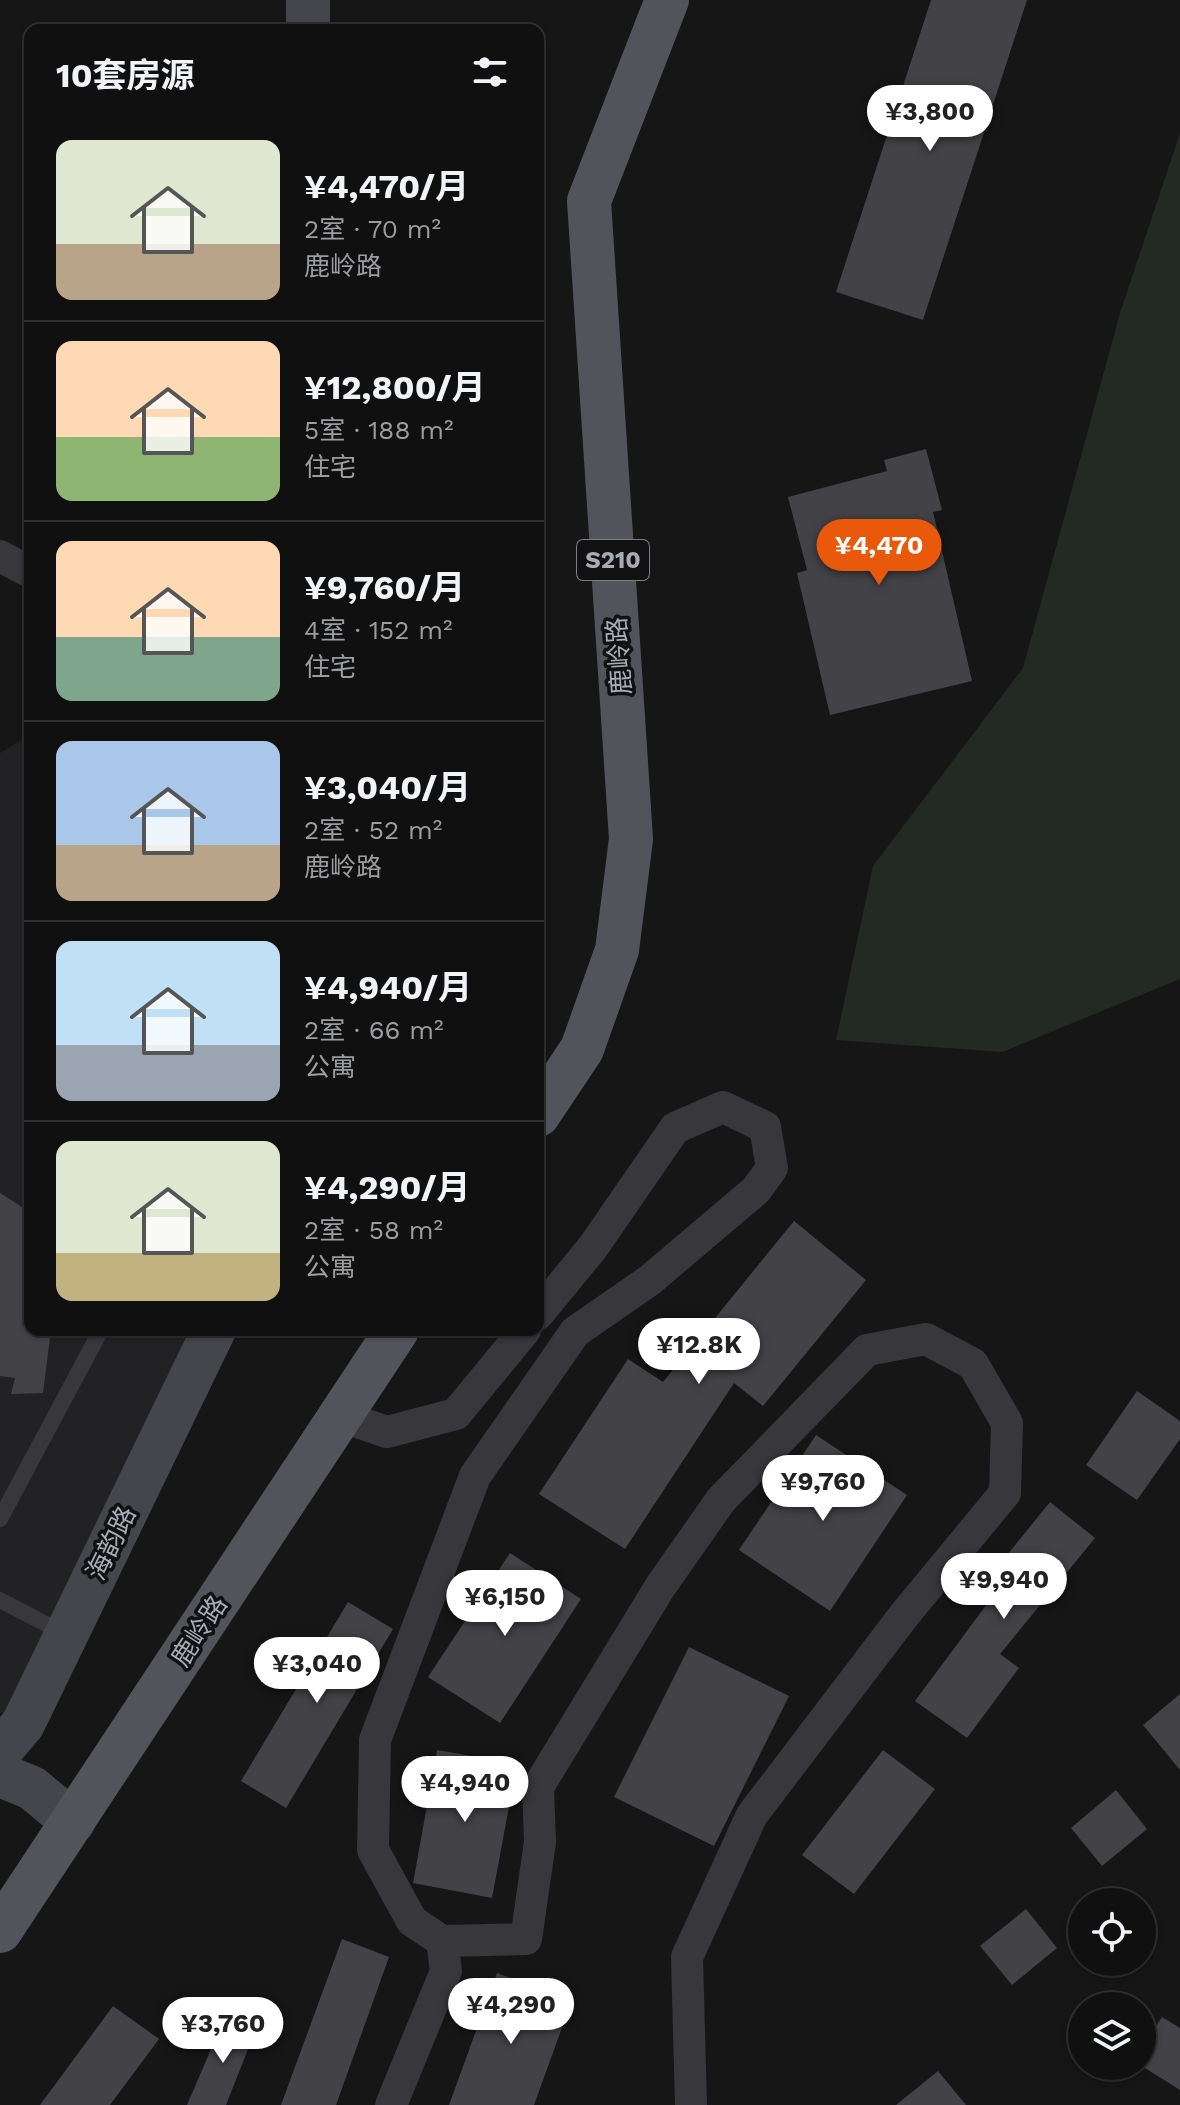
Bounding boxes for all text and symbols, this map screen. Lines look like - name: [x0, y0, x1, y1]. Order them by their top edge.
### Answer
- icon: filters: [468, 50, 512, 94]
- text: 10套房源: [56, 55, 195, 95]
- pin: ¥3,800: [865, 85, 995, 153]
- text: ¥3,800: [885, 96, 975, 126]
- text: ¥4,470/月: [304, 166, 469, 206]
- icon: home: [120, 172, 216, 268]
- text: 2室 · 70 m²: [304, 214, 441, 244]
- text: 鹿岭路: [304, 251, 382, 281]
- text: ¥12,800/月: [304, 367, 486, 407]
- icon: home: [120, 373, 216, 469]
- text: 5室 · 188 m²: [304, 415, 454, 445]
- text: 住宅: [304, 452, 356, 482]
- pin: ¥4,470: [814, 519, 944, 587]
- text: ¥4,470: [835, 530, 923, 560]
- road number: S210: [577, 540, 649, 580]
- text: ¥9,760/月: [304, 567, 465, 607]
- icon: home: [120, 573, 216, 669]
- text: 4室 · 152 m²: [304, 615, 453, 645]
- street label: 鹿岭路: [601, 616, 637, 696]
- text: 住宅: [304, 652, 356, 682]
- text: ¥3,040/月: [304, 767, 471, 807]
- icon: home: [120, 773, 216, 869]
- text: 2室 · 52 m²: [304, 815, 442, 845]
- text: 鹿岭路: [304, 852, 382, 882]
- text: ¥4,940/月: [304, 967, 472, 1007]
- icon: home: [120, 973, 216, 1069]
- text: 2室 · 66 m²: [304, 1015, 444, 1045]
- text: 公寓: [304, 1052, 356, 1082]
- text: ¥4,290/月: [304, 1167, 471, 1207]
- icon: home: [120, 1173, 216, 1269]
- text: 2室 · 58 m²: [304, 1215, 443, 1245]
- text: 公寓: [304, 1252, 356, 1282]
- pin: ¥12.8K: [634, 1318, 764, 1386]
- text: ¥12.8K: [656, 1329, 742, 1359]
- pin: ¥9,760: [758, 1455, 888, 1523]
- text: ¥9,760: [780, 1466, 866, 1496]
- street label: 海韵路: [80, 1501, 142, 1585]
- pin: ¥9,940: [939, 1553, 1069, 1621]
- text: ¥9,940: [959, 1564, 1049, 1594]
- pin: ¥6,150: [440, 1570, 570, 1638]
- text: ¥6,150: [464, 1581, 546, 1611]
- street label: 鹿岭路: [165, 1590, 233, 1672]
- pin: ¥3,040: [252, 1637, 382, 1705]
- text: ¥3,040: [272, 1648, 362, 1678]
- pin: ¥4,940: [400, 1756, 530, 1824]
- text: ¥4,940: [419, 1767, 511, 1797]
- map controls: [1068, 1888, 1156, 2080]
- button: locate: [1068, 1888, 1156, 1976]
- pin: ¥4,290: [446, 1978, 576, 2046]
- text: ¥4,290: [466, 1989, 556, 2019]
- button: layers: [1068, 1992, 1156, 2080]
- pin: ¥3,760: [158, 1997, 288, 2065]
- text: ¥3,760: [180, 2008, 266, 2038]

